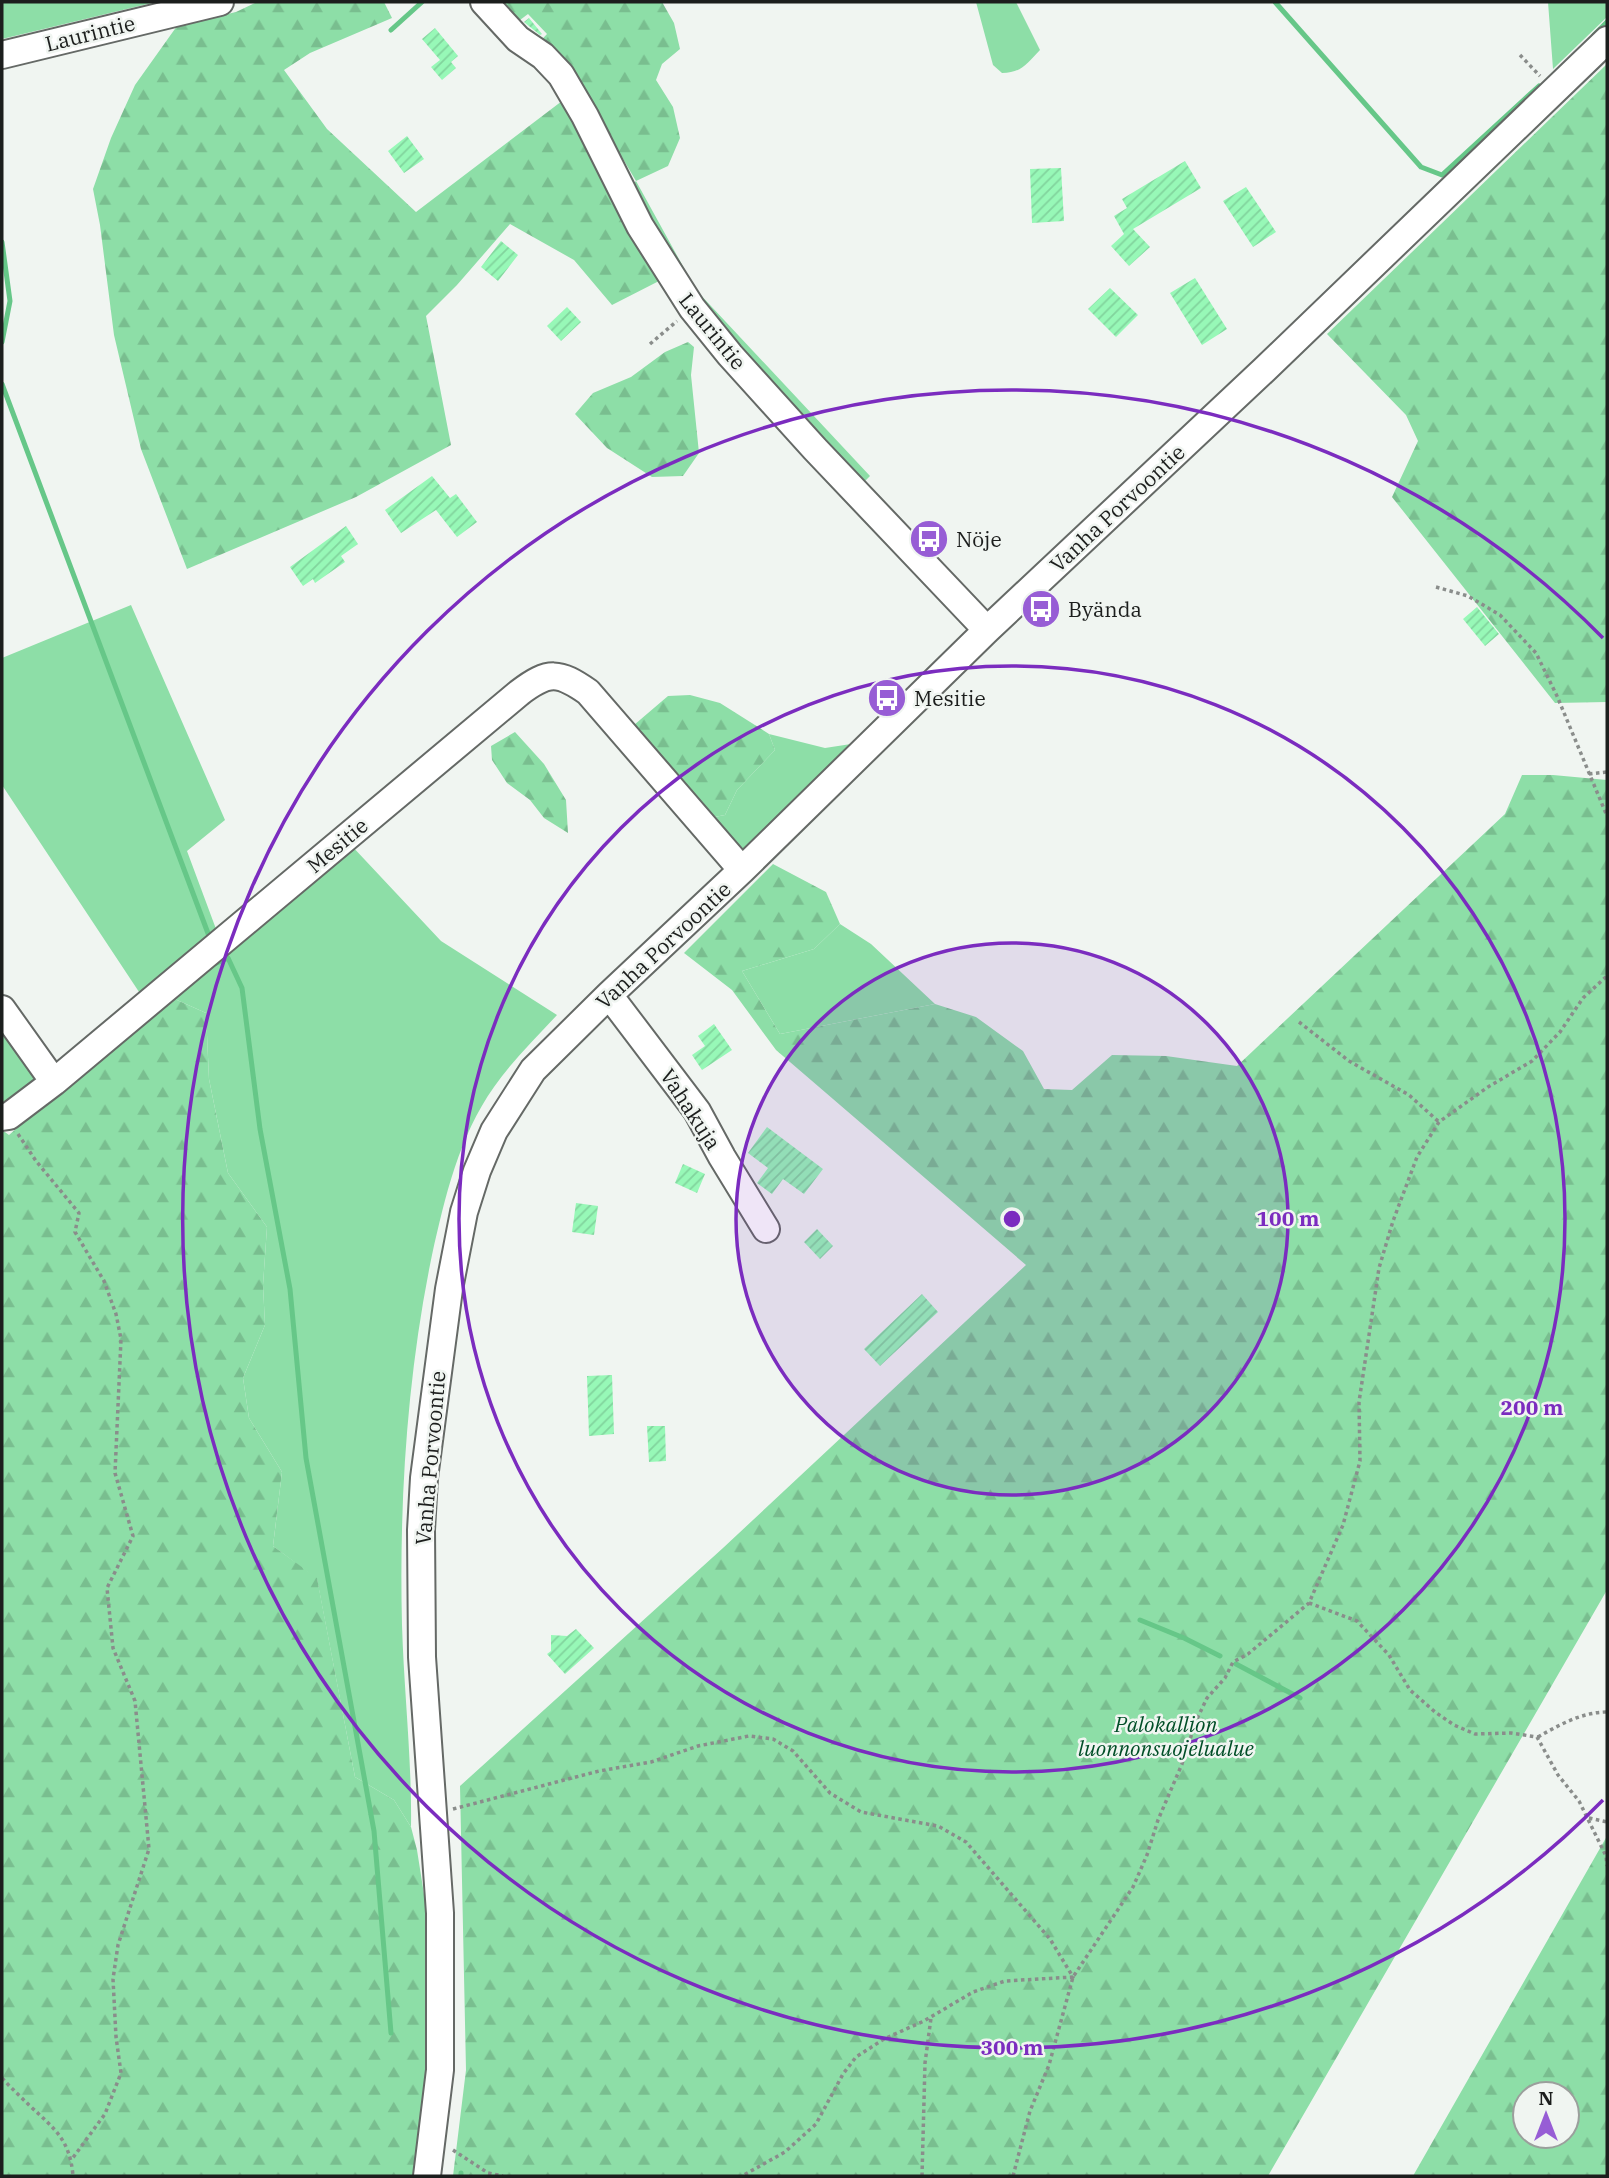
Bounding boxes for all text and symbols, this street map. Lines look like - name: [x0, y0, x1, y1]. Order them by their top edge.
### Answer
- street label: Laurintie: [42, 8, 138, 58]
- street label: Laurintie: [673, 287, 753, 375]
- street label: Vanha Porvoontie: [1043, 438, 1191, 578]
- bus stop icon: Nöje: [908, 518, 950, 560]
- place label: Nöje: [956, 525, 1002, 553]
- bus stop icon: Byända: [1020, 588, 1062, 630]
- place label: Byända: [1068, 595, 1142, 623]
- bus stop icon: Mesitie: [866, 677, 908, 719]
- place label: Mesitie: [914, 684, 986, 712]
- street label: Mesitie: [301, 811, 373, 879]
- street label: Vanha Porvoontie: [589, 875, 737, 1015]
- street label: Vahakuja: [654, 1063, 728, 1155]
- text: 100 m: [1256, 1204, 1320, 1232]
- centre of rings: [1000, 1207, 1024, 1231]
- street label: Vanha Porvoontie: [408, 1370, 452, 1546]
- text: 200 m: [1500, 1393, 1564, 1421]
- park label: Palokallion luonnonsuojelualue: [1078, 1710, 1255, 1762]
- text: 300 m: [980, 2033, 1044, 2061]
- north arrow: [1511, 2080, 1581, 2150]
- text: N: [1538, 2086, 1554, 2110]

